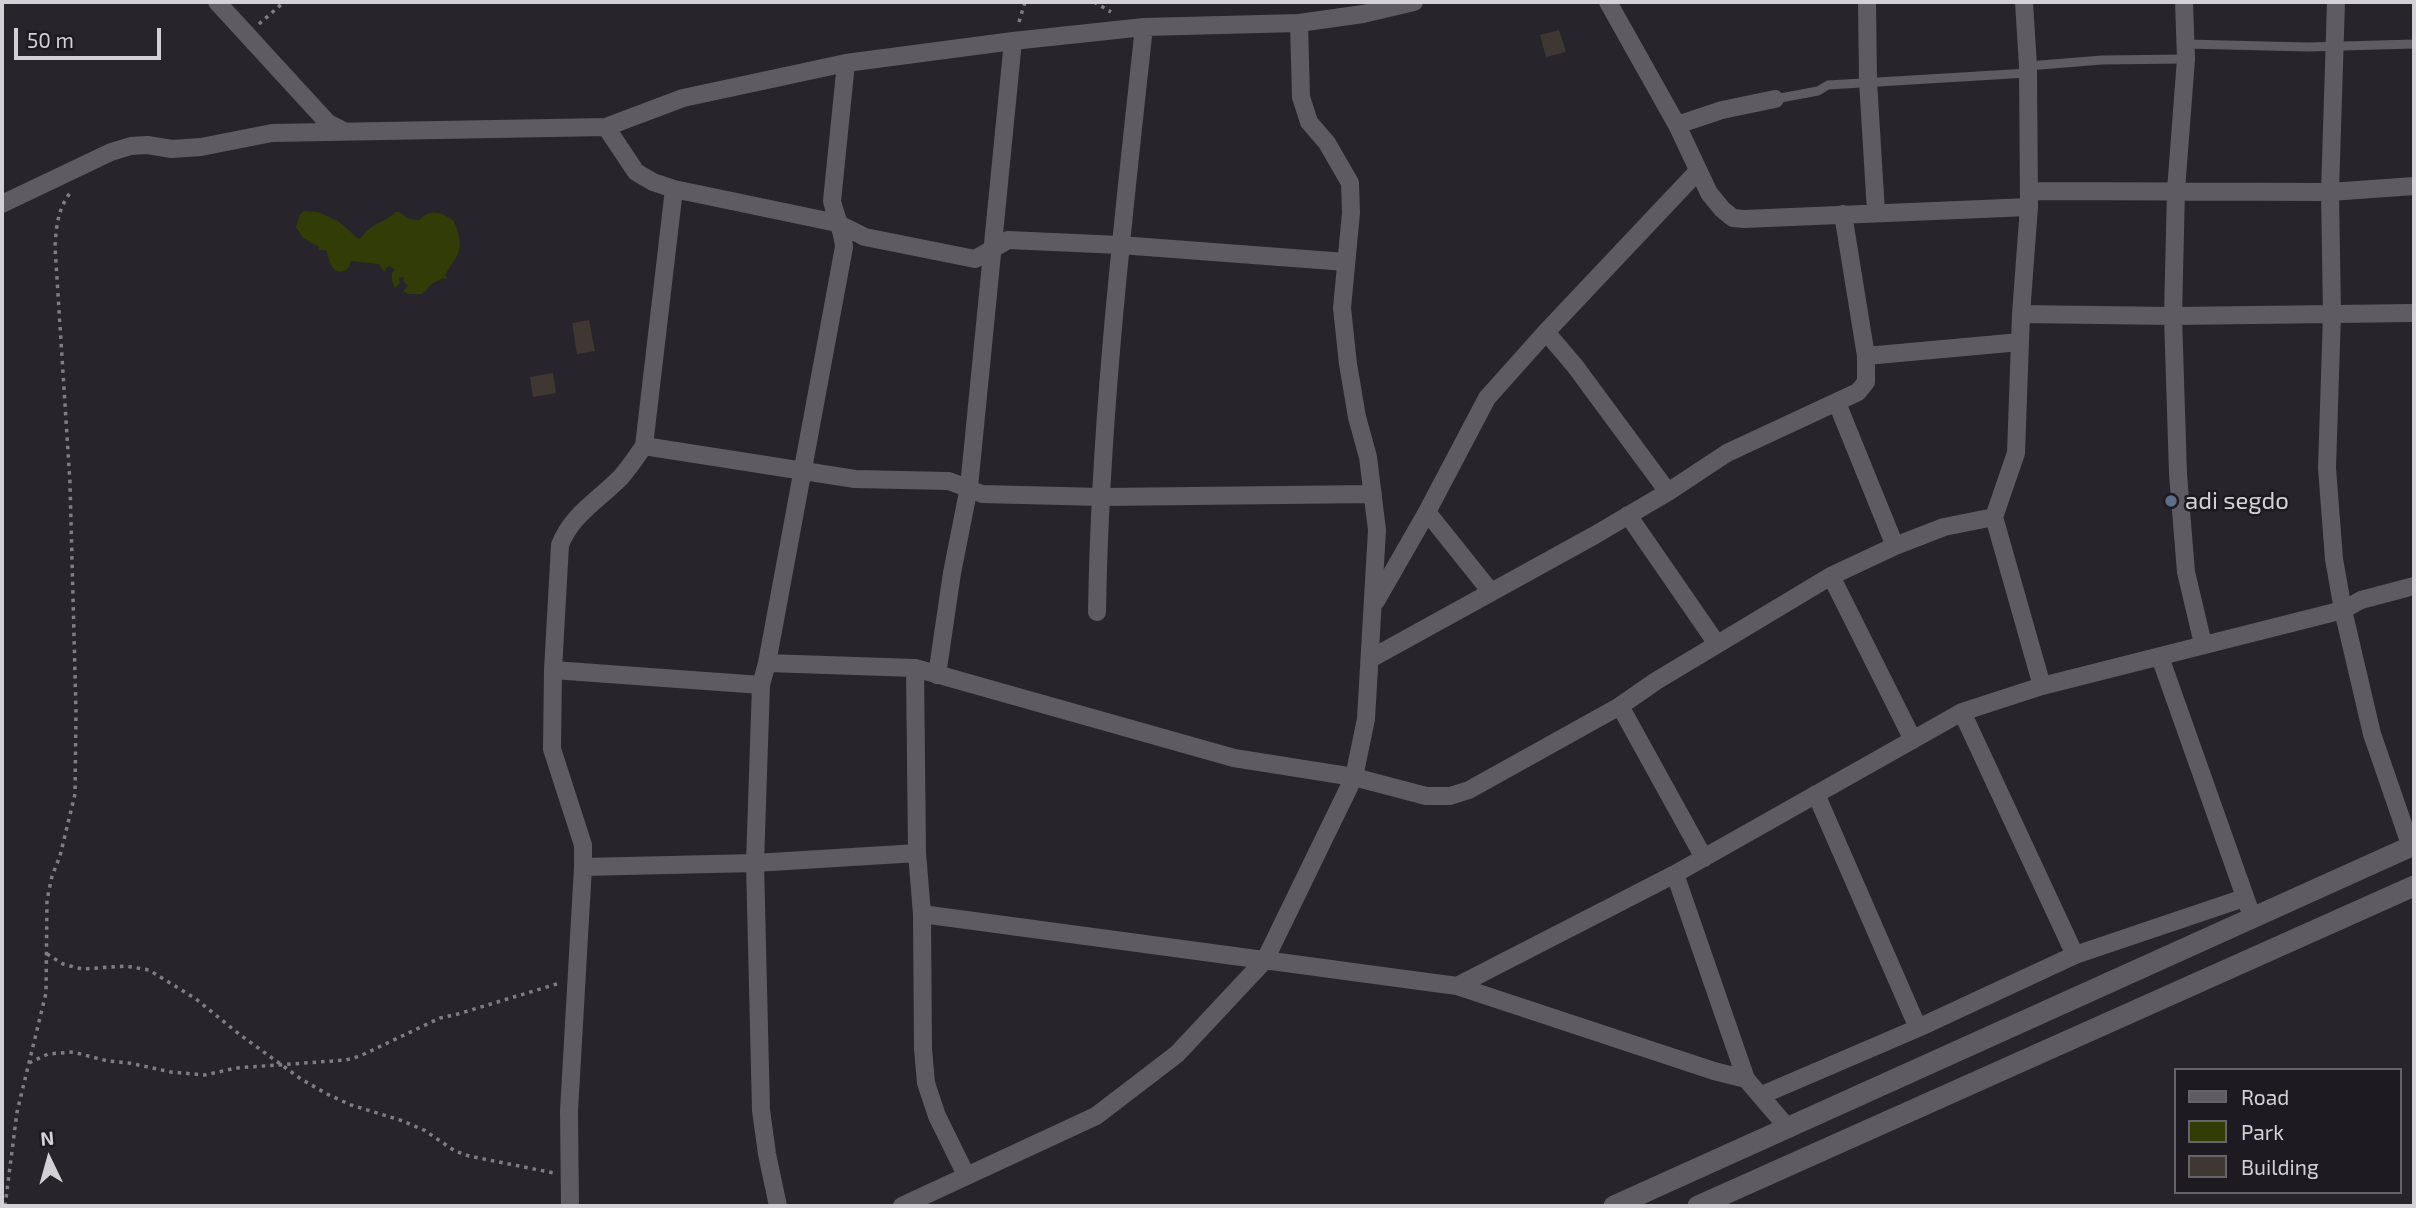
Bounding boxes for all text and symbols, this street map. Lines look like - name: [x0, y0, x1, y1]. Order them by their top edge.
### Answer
- scale bar: [18, 14, 164, 58]
- text: 50 m: [27, 27, 74, 52]
- place label: adi segdo: [2185, 487, 2289, 515]
- marker: adi segdo: [2163, 493, 2179, 509]
- legend: [2174, 1068, 2402, 1194]
- text: Road: [2241, 1084, 2289, 1109]
- text: Park: [2241, 1119, 2284, 1144]
- north arrow: [14, 1124, 84, 1194]
- text: N: [39, 1126, 55, 1150]
- text: Building: [2241, 1154, 2319, 1179]

